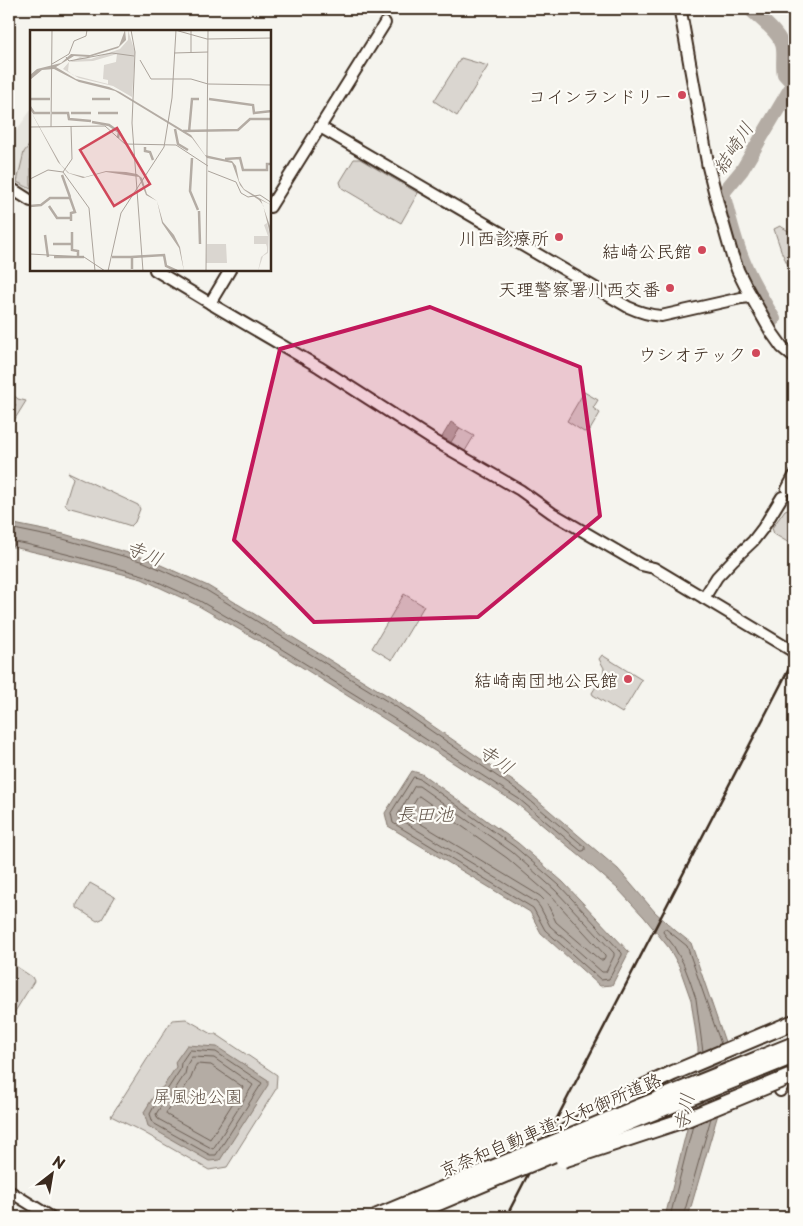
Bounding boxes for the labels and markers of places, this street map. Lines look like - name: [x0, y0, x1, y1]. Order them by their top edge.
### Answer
- place label: コインランドリー: [528, 82, 672, 109]
- marker: コインランドリー: [676, 89, 688, 101]
- place label: 川西診療所: [459, 224, 549, 251]
- marker: 川西診療所: [553, 231, 565, 243]
- place label: 結崎公民館: [602, 237, 692, 264]
- marker: 結崎公民館: [696, 244, 708, 256]
- place label: 天理警察署川西交番: [498, 275, 660, 302]
- marker: 天理警察署川西交番: [664, 282, 676, 294]
- place label: ウシオテック: [638, 340, 746, 367]
- marker: ウシオテック: [750, 347, 762, 359]
- place label: 結崎南団地公民館: [474, 666, 618, 693]
- marker: 結崎南団地公民館: [622, 673, 634, 685]

